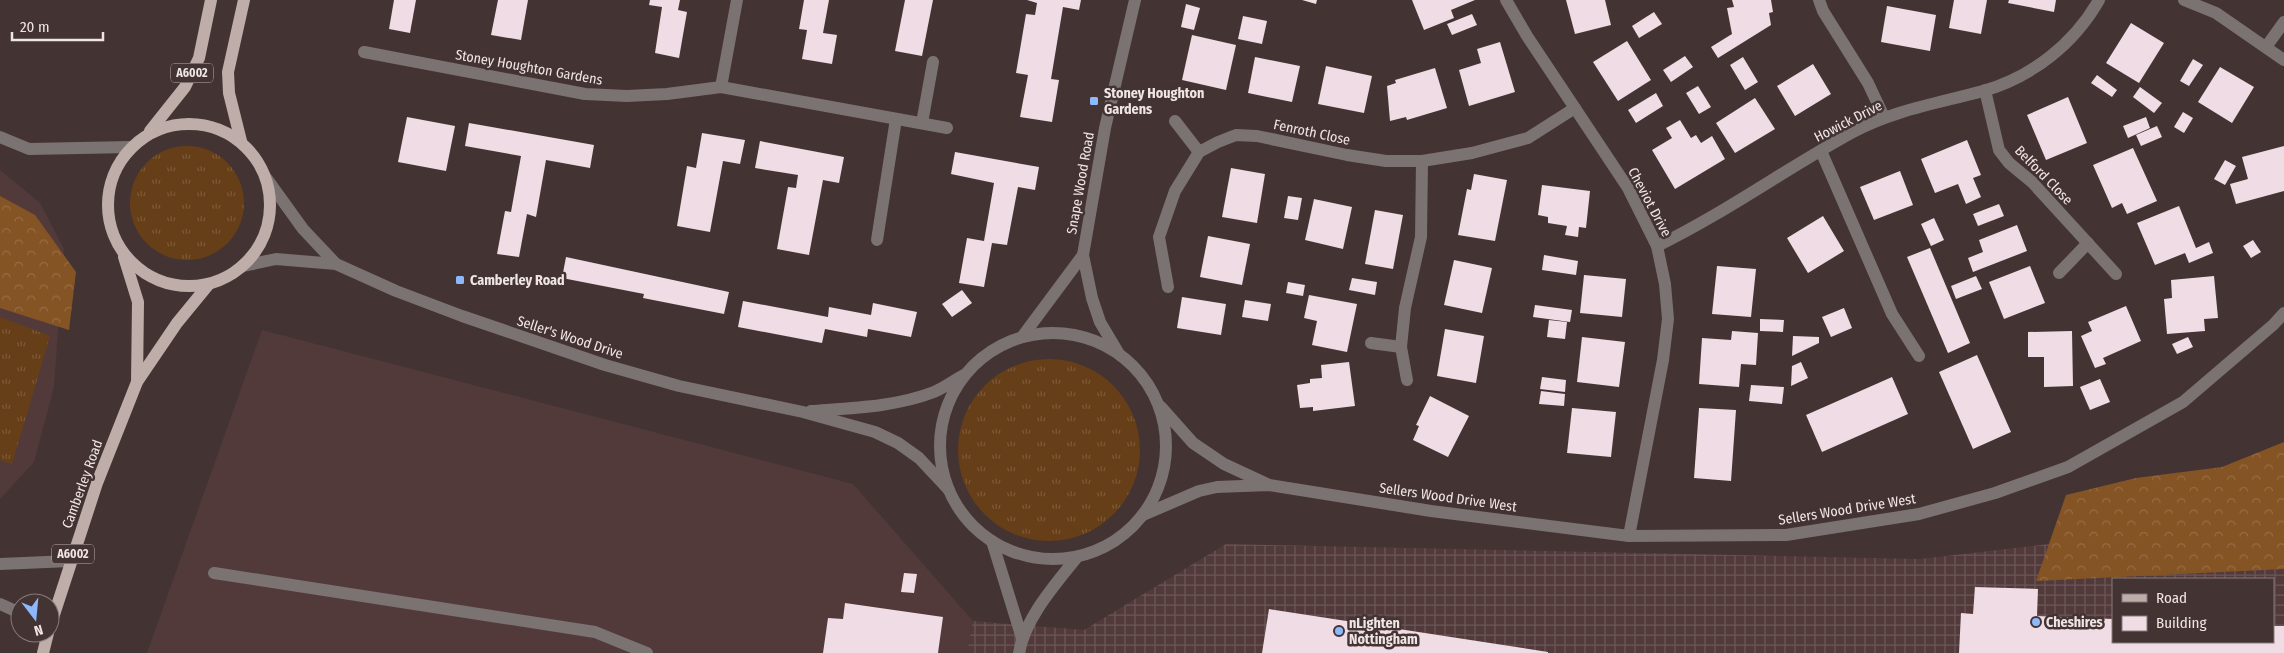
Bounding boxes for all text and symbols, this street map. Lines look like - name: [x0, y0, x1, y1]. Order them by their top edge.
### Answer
- scale bar: [12, 10, 104, 42]
- text: 20 m: [20, 18, 50, 36]
- street label: Stoney Houghton Gardens: [454, 46, 604, 89]
- road number: A6002: [171, 64, 213, 82]
- place label: Stoney Houghton Gardens: [1104, 85, 1204, 118]
- marker: Stoney Houghton Gardens: [1088, 95, 1100, 107]
- street label: Howick Drive: [1811, 97, 1885, 146]
- street label: Fenroth Close: [1272, 116, 1352, 149]
- street label: Snape Wood Road: [1063, 131, 1098, 236]
- street label: Belford Close: [2011, 142, 2076, 209]
- street label: Cheviot Drive: [1624, 165, 1675, 240]
- place label: Camberley Road: [470, 272, 565, 289]
- marker: Camberley Road: [454, 274, 466, 286]
- street label: Seller's Wood Drive: [515, 312, 625, 363]
- street label: Camberley Road: [59, 438, 106, 531]
- street label: Sellers Wood Drive West: [1378, 479, 1518, 516]
- street label: Sellers Wood Drive West: [1777, 490, 1917, 529]
- road number: A6002: [52, 544, 94, 564]
- legend: [2112, 578, 2274, 643]
- text: Road: [2156, 589, 2187, 607]
- north arrow: [10, 593, 60, 643]
- place label: Cheshires: [2046, 614, 2103, 631]
- text: Building: [2156, 614, 2207, 632]
- place label: nLighten Nottingham: [1349, 615, 1418, 648]
- marker: Cheshires: [2030, 616, 2042, 628]
- text: N: [32, 621, 45, 639]
- marker: nLighten Nottingham: [1333, 625, 1345, 637]

